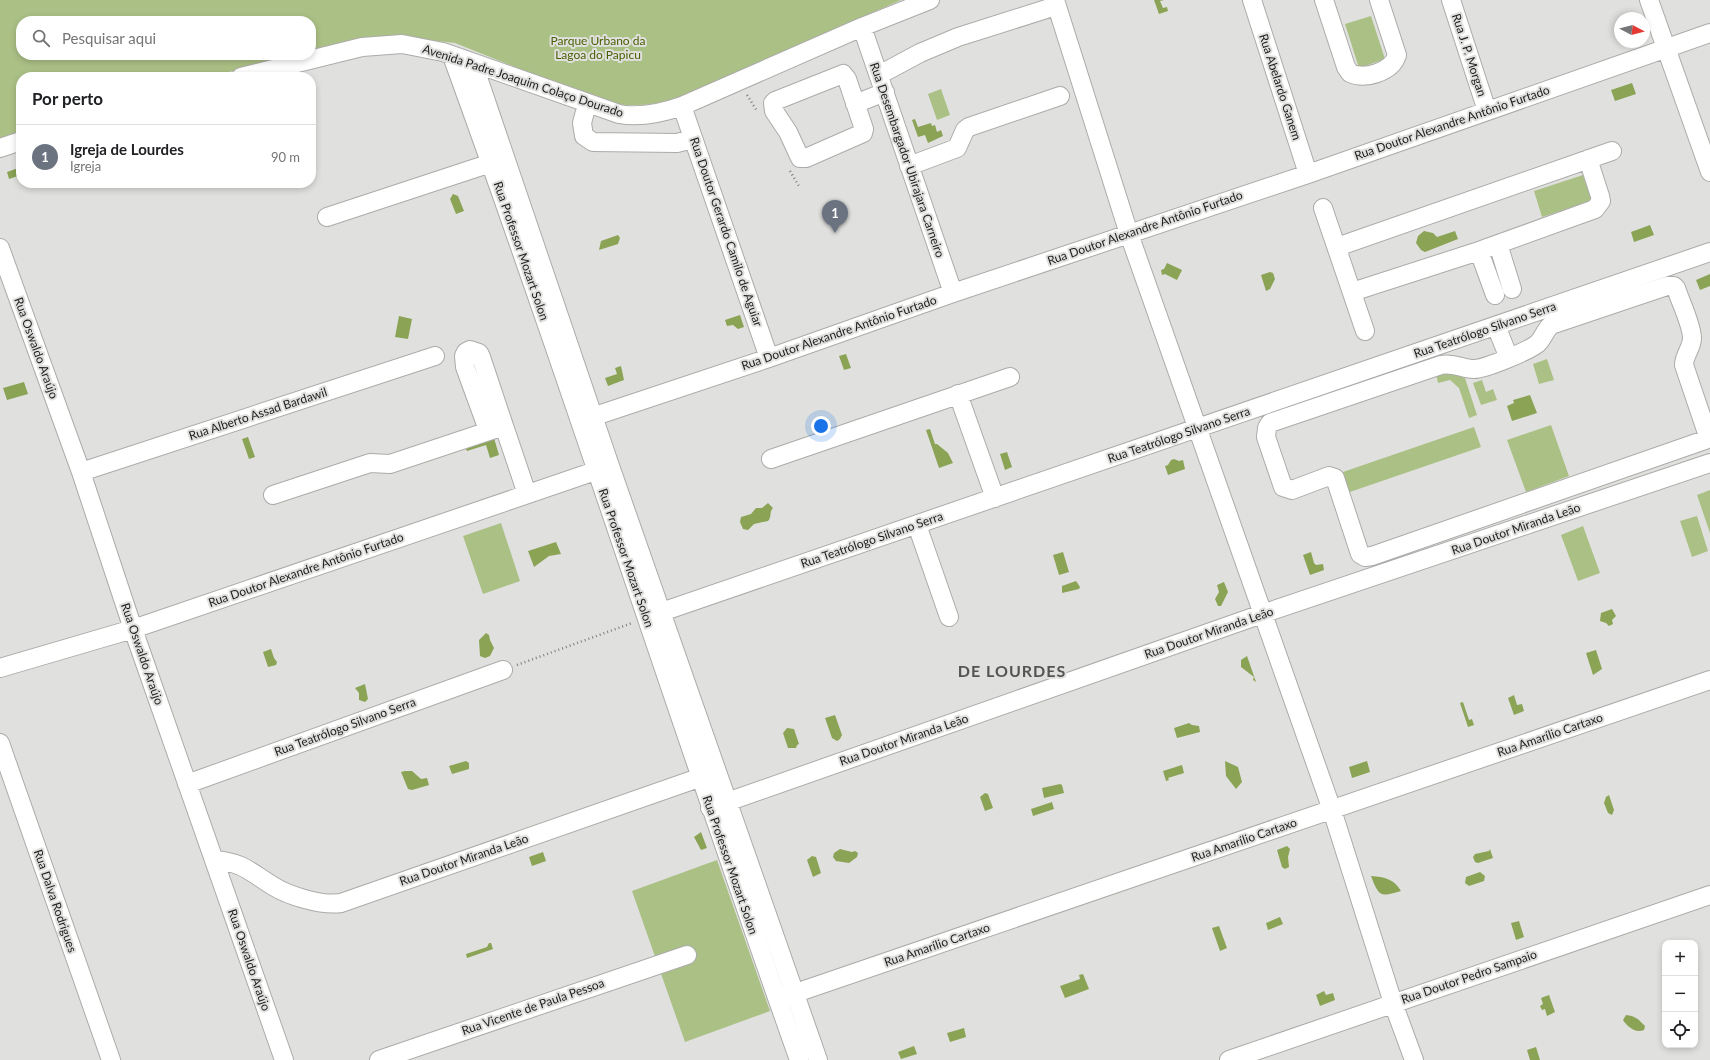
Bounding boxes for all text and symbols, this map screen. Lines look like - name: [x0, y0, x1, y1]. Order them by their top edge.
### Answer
- street label: Rua J. P. Morgan: [1449, 11, 1490, 98]
- north arrow: [1614, 12, 1650, 48]
- search box: [16, 16, 316, 60]
- icon: search: [30, 27, 52, 49]
- text: Pesquisar aqui: [62, 29, 156, 47]
- street label: Rua Abelardo Ganem: [1256, 32, 1305, 142]
- park label: Parque Urbano da Lagoa do Papicu: [551, 33, 645, 62]
- street label: Avenida Padre Joaquim Colaço Dourado: [421, 41, 626, 120]
- street label: Rua Desembargador Ubirajara Carneiro: [867, 60, 948, 260]
- street label: Rua Doutor Alexandre Antônio Furtado: [1352, 82, 1552, 163]
- text: Por perto: [32, 88, 103, 109]
- street label: Rua Doutor Gerardo Camilo de Aguiar: [687, 135, 766, 329]
- text: Igreja de Lourdes: [70, 140, 184, 158]
- text: 1: [41, 149, 49, 165]
- text: 90 m: [271, 149, 300, 165]
- text: Igreja: [70, 158, 101, 174]
- street label: Rua Professor Mozart Solon: [491, 179, 552, 322]
- street label: Rua Doutor Alexandre Antônio Furtado: [1045, 187, 1245, 268]
- pin: 1: [822, 200, 848, 233]
- street label: Rua Doutor Alexandre Antônio Furtado: [739, 292, 939, 373]
- street label: Rua Oswaldo Araújo: [11, 295, 62, 401]
- street label: Rua Teatrólogo Silvano Serra: [1412, 298, 1558, 361]
- street label: Rua Alberto Assad Bardawil: [187, 384, 329, 443]
- street label: Rua Teatrólogo Silvano Serra: [1106, 403, 1252, 466]
- your location: [811, 416, 831, 436]
- street label: Rua Professor Mozart Solon: [596, 486, 657, 629]
- street label: Rua Doutor Miranda Leão: [1449, 499, 1582, 558]
- street label: Rua Teatrólogo Silvano Serra: [799, 508, 945, 571]
- street label: Rua Doutor Alexandre Antônio Furtado: [206, 529, 406, 610]
- street label: Rua Oswaldo Araújo: [118, 601, 167, 707]
- street label: Rua Doutor Miranda Leão: [1142, 603, 1275, 662]
- district label: DE LOURDES: [958, 661, 1066, 680]
- street label: Rua Teatrólogo Silvano Serra: [272, 694, 418, 759]
- street label: Rua Amarílio Cartaxo: [1495, 709, 1605, 760]
- street label: Rua Doutor Miranda Leão: [837, 710, 970, 769]
- street label: Rua Professor Mozart Solon: [700, 793, 761, 936]
- street label: Rua Amarílio Cartaxo: [1189, 814, 1299, 865]
- street label: Rua Doutor Miranda Leão: [397, 830, 530, 889]
- street label: Rua Dalva Rodrigues: [31, 847, 80, 954]
- street label: Rua Oswaldo Araújo: [225, 907, 274, 1013]
- street label: Rua Amarílio Cartaxo: [882, 919, 992, 970]
- map controls: [1662, 940, 1698, 1048]
- button: +: [1662, 940, 1698, 976]
- street label: Rua Doutor Pedro Sampaio: [1399, 946, 1539, 1007]
- street label: Rua Vicente de Paula Pessoa: [460, 975, 606, 1038]
- button: −: [1662, 976, 1698, 1012]
- button: locate: [1662, 1012, 1698, 1048]

